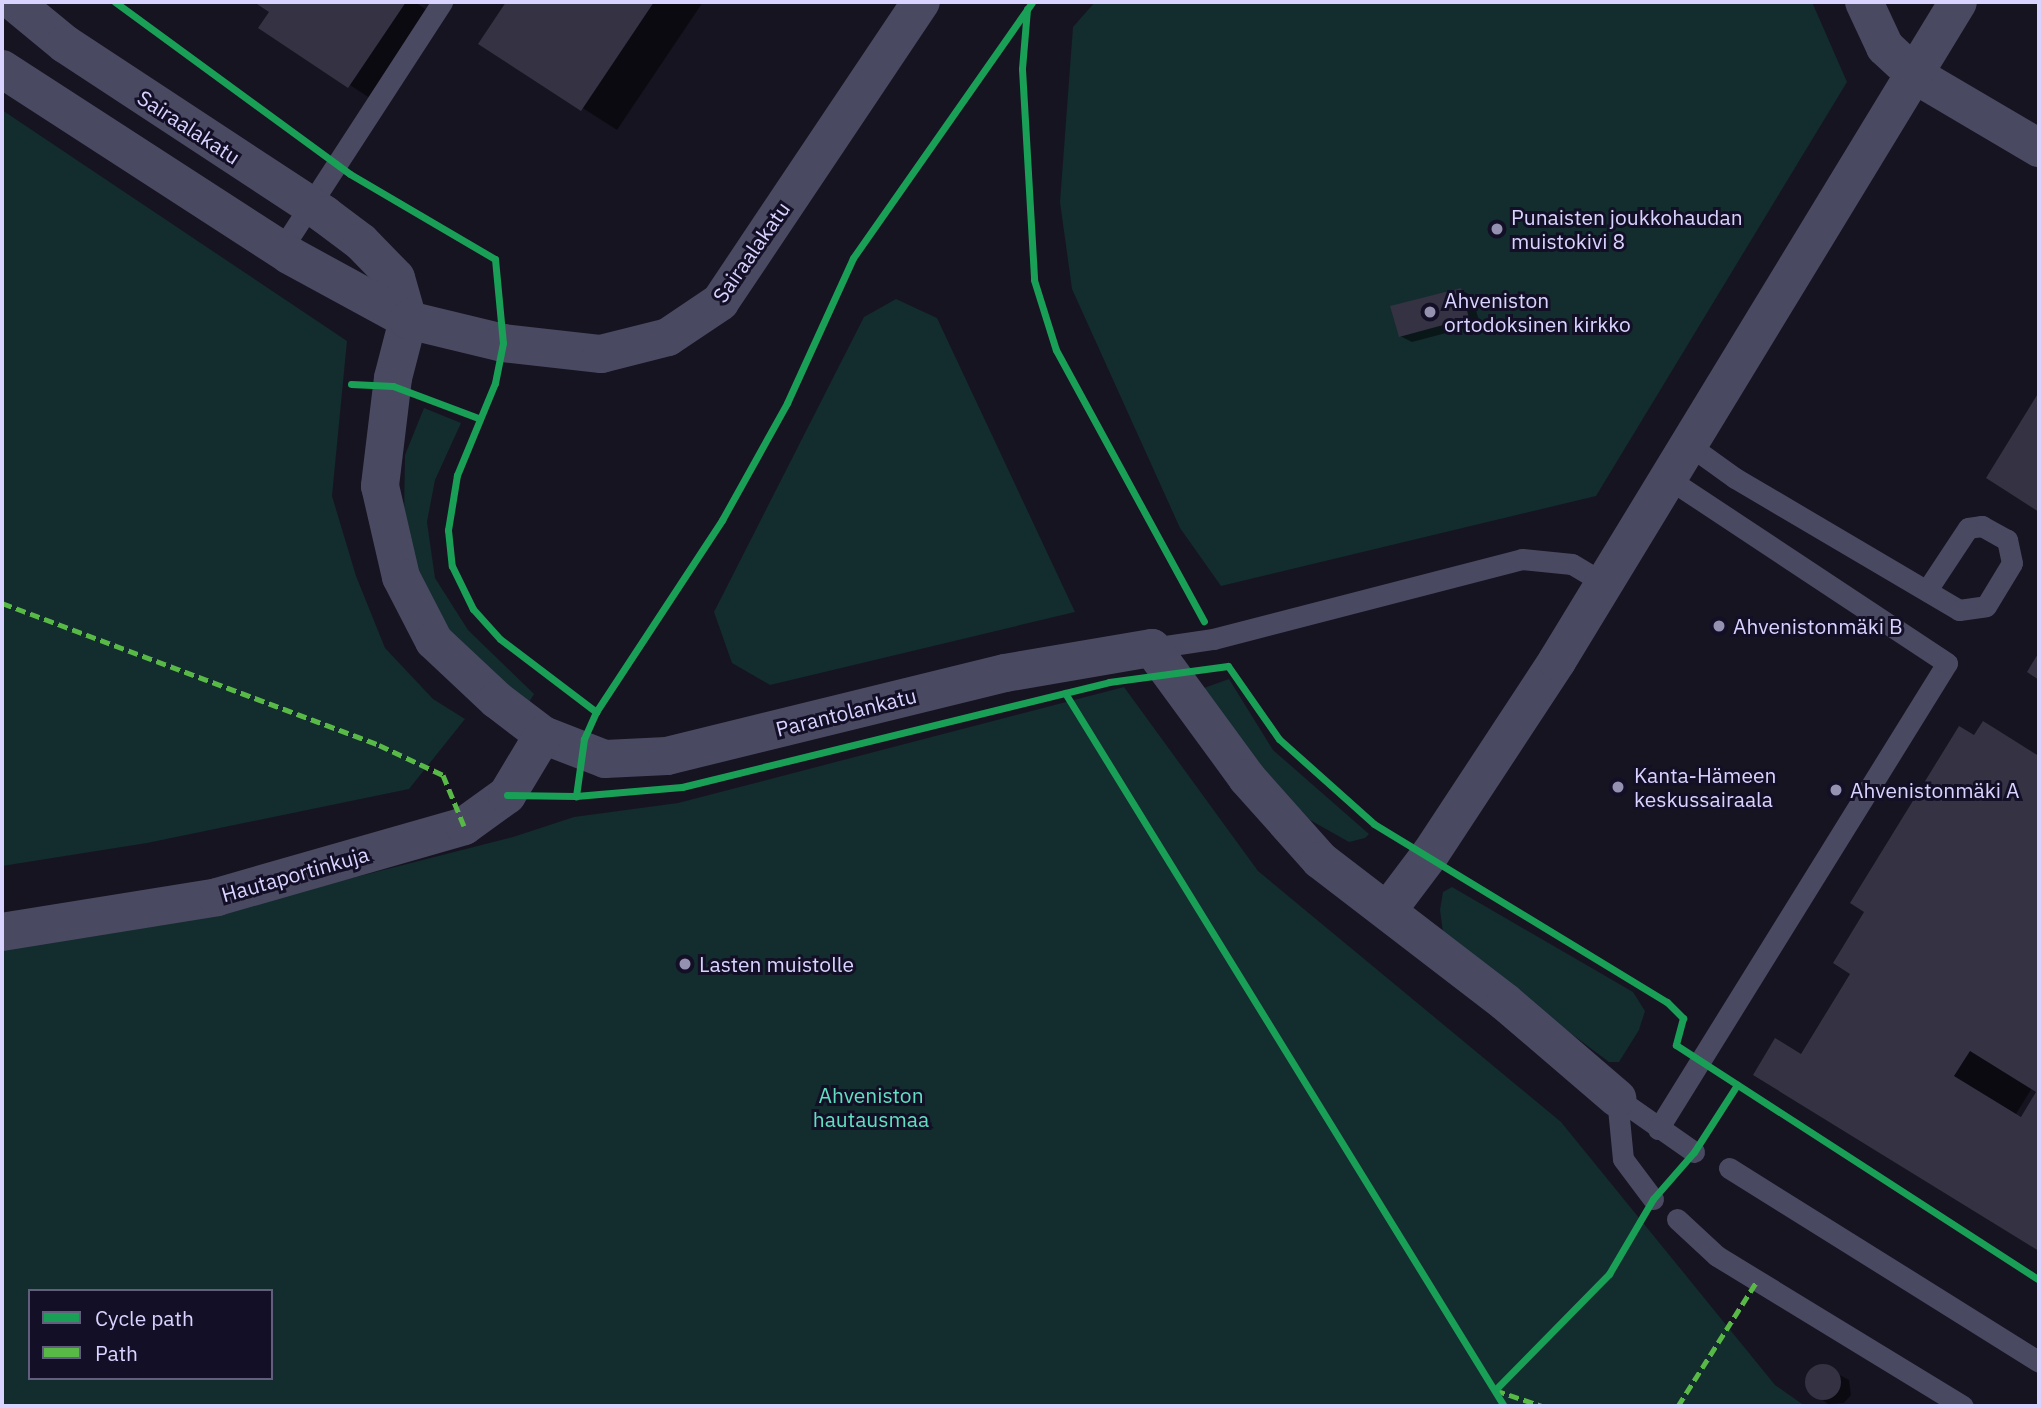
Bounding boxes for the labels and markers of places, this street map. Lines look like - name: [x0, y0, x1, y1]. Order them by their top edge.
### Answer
- place label: Punaisten joukkohaudan muistokivi 8: [1511, 204, 1743, 254]
- marker: Punaisten joukkohaudan muistokivi 8: [1489, 221, 1505, 237]
- place label: Ahveniston ortodoksinen kirkko: [1444, 287, 1631, 337]
- marker: Ahveniston ortodoksinen kirkko: [1422, 304, 1438, 320]
- place label: Ahvenistonmäki B: [1733, 613, 1903, 639]
- marker: Ahvenistonmäki B: [1711, 618, 1727, 634]
- place label: Kanta-Hämeen keskussairaala: [1634, 762, 1776, 812]
- marker: Kanta-Hämeen keskussairaala: [1608, 777, 1628, 797]
- place label: Ahvenistonmäki A: [1850, 777, 2019, 803]
- marker: Ahvenistonmäki A: [1828, 782, 1844, 798]
- place label: Lasten muistolle: [699, 951, 854, 977]
- marker: Lasten muistolle: [677, 956, 693, 972]

